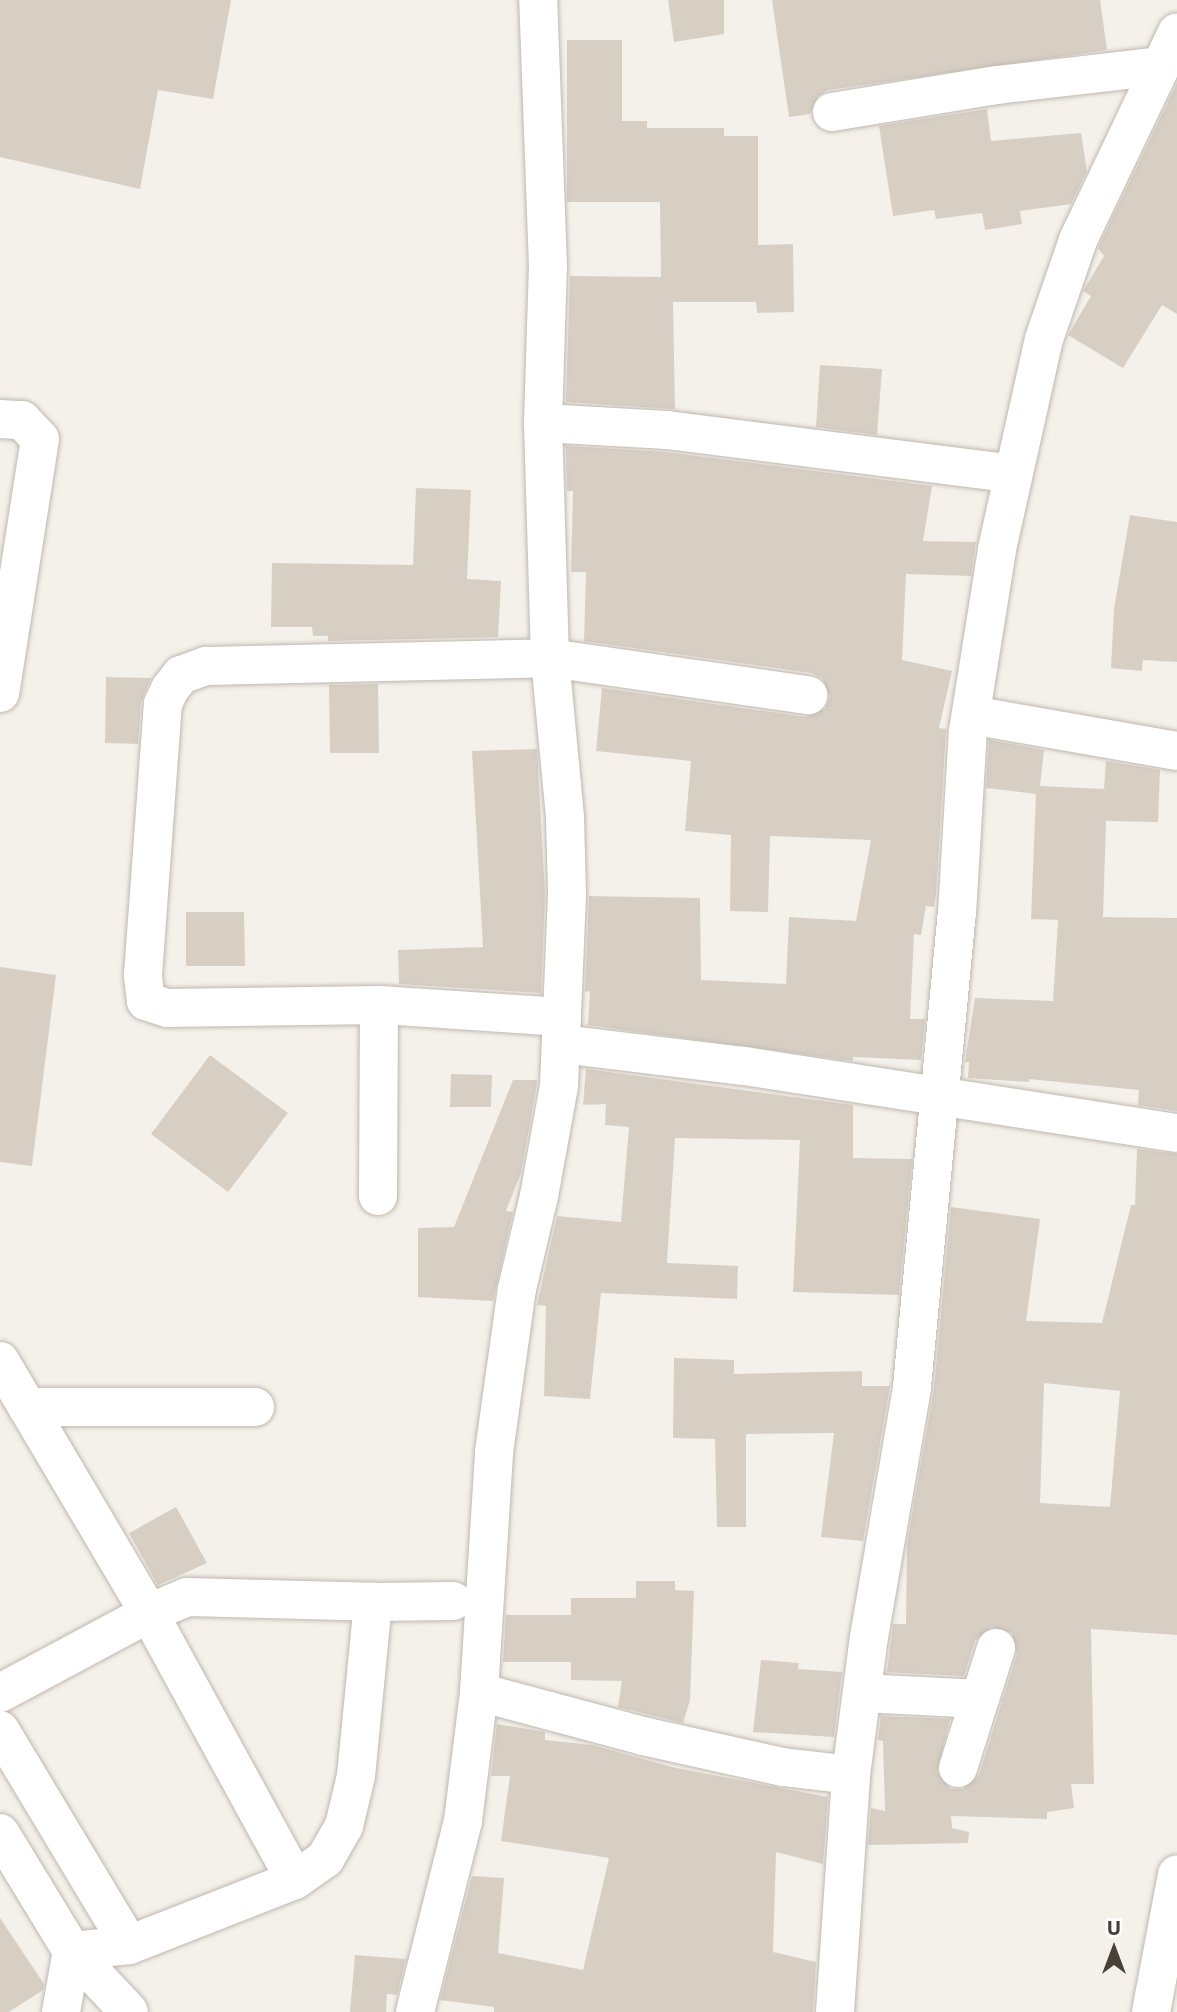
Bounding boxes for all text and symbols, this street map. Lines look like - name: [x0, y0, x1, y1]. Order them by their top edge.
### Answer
- north arrow: [1079, 1914, 1149, 1984]
- text: U: [1107, 1916, 1121, 1939]

